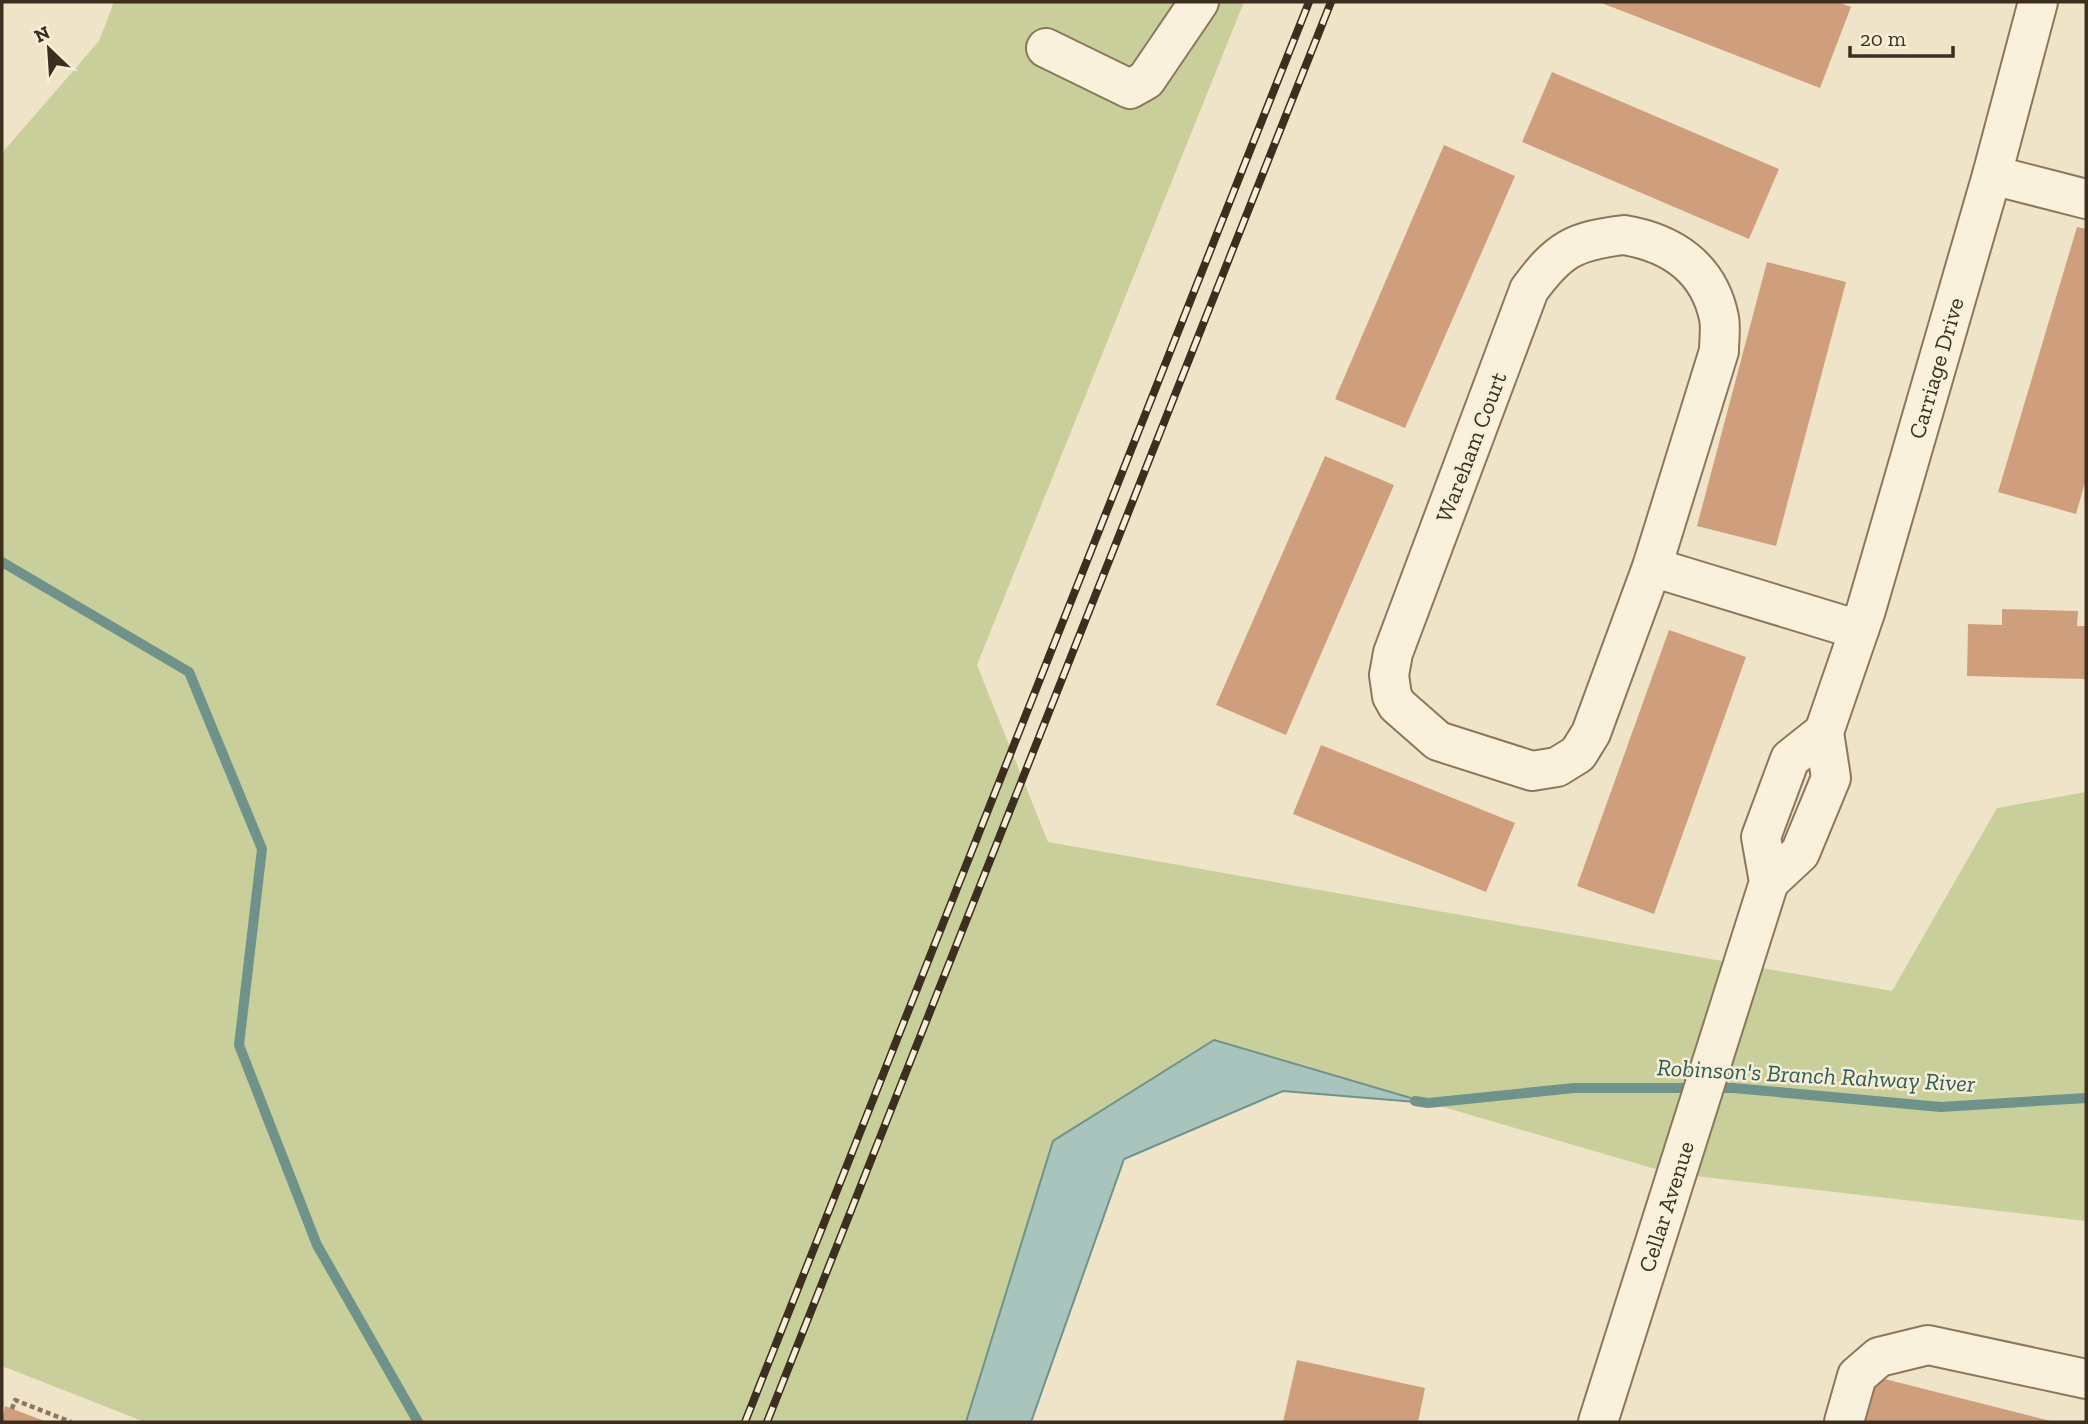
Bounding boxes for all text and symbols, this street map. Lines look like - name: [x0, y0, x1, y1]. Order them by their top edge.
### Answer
- north arrow: [14, 14, 84, 84]
- scale bar: [1850, 14, 1953, 58]
- text: N: [31, 21, 53, 48]
- text: 20 m: [1860, 26, 1906, 51]
- street label: Carriage Drive: [1902, 294, 1970, 442]
- street label: Wareham Court: [1429, 367, 1513, 526]
- water label: Robinson's Branch Rahway River: [1656, 1052, 1977, 1098]
- street label: Cellar Avenue: [1632, 1138, 1700, 1275]

